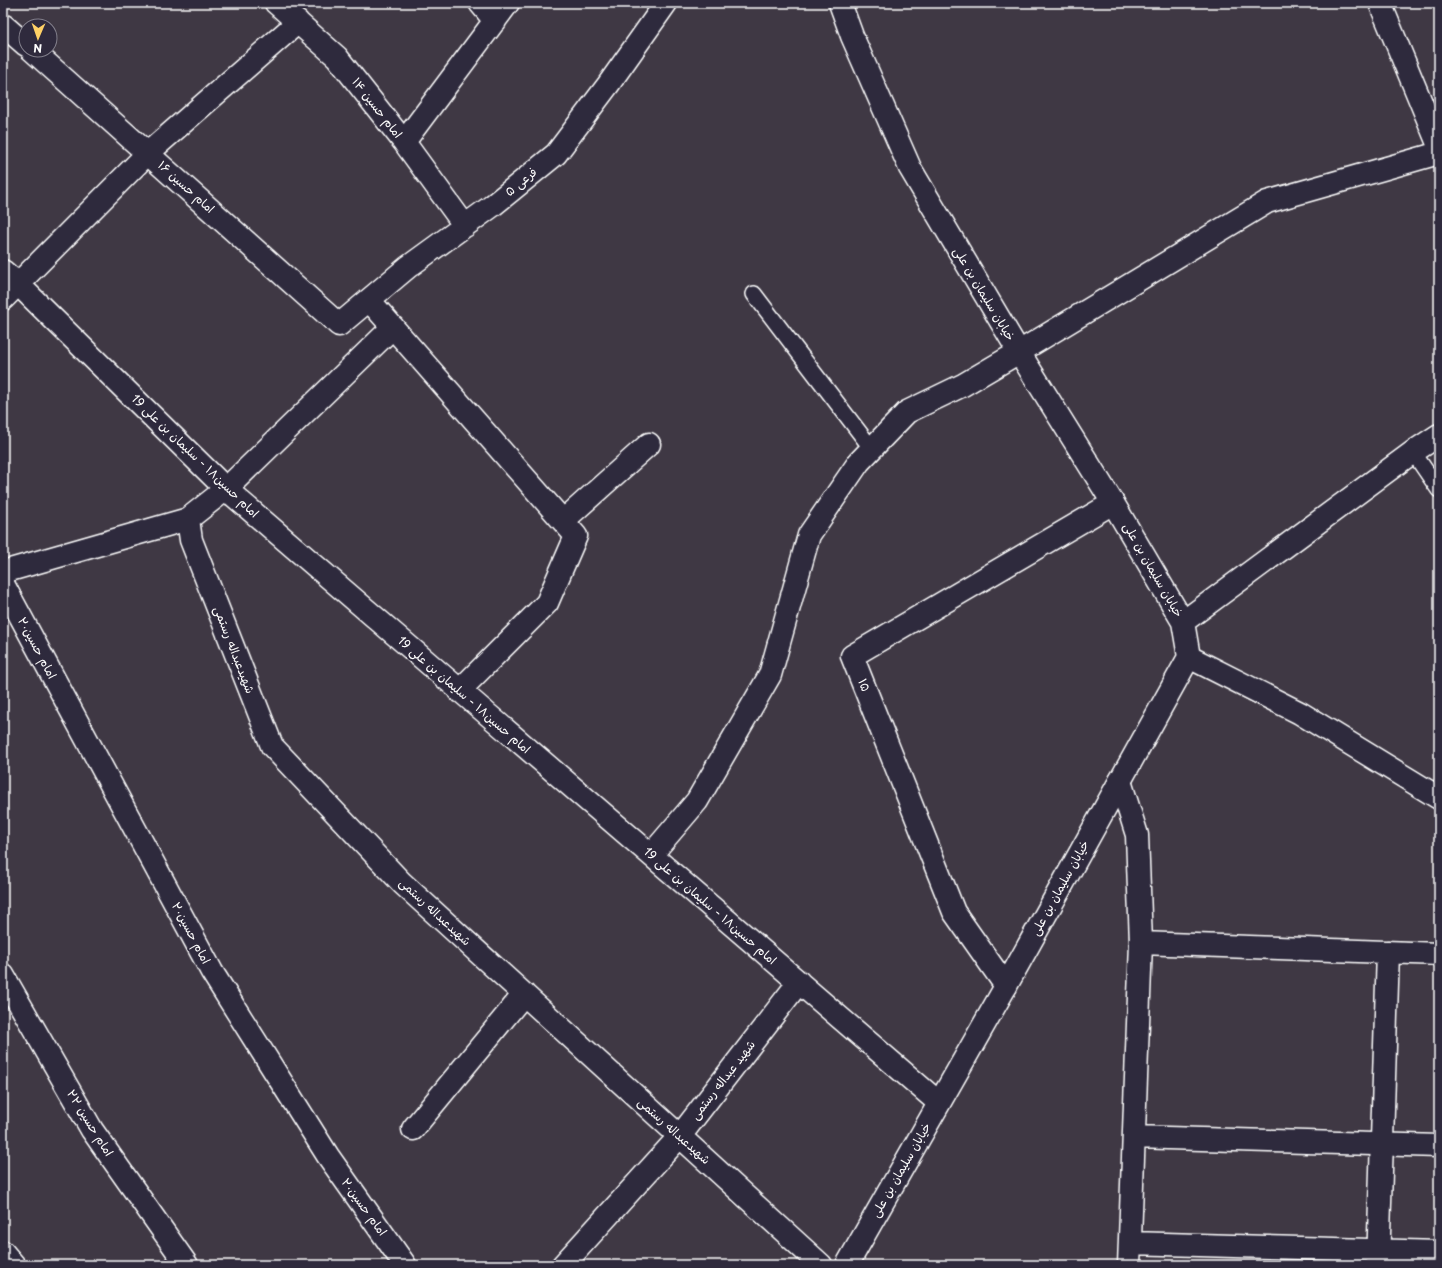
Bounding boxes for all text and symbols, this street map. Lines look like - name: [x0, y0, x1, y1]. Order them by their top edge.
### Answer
- north arrow: [18, 18, 58, 58]
- text: N: [33, 40, 42, 57]
- street label: امام حسین ۱۴: [347, 73, 407, 142]
- street label: امام حسین ۱۶: [154, 156, 219, 218]
- street label: فرعی ۵: [500, 163, 540, 200]
- street label: خیابان سلیمان بن علی: [950, 243, 1020, 344]
- street label: امام حسین۱۸ - سلیمان بن علی 19: [127, 389, 264, 522]
- street label: خیابان سلیمان بن علی: [1119, 519, 1188, 620]
- street label: شهیدعبداله رستمی: [210, 603, 260, 696]
- street label: امام حسین۲۰: [13, 613, 62, 682]
- street label: امام حسین۱۸ - سلیمان بن علی 19: [393, 631, 535, 758]
- street label: ۱۵: [854, 675, 876, 694]
- street label: خیابان سلیمان بن علی: [1025, 837, 1093, 938]
- street label: امام حسین۱۸ - سلیمان بن علی 19: [639, 842, 781, 969]
- street label: شهیدعبداله رستمی: [396, 873, 476, 949]
- street label: امام حسین۲۰: [167, 898, 216, 967]
- street label: شهید عبداله رستمی: [685, 1036, 759, 1123]
- street label: امام حسین ۲۲: [62, 1086, 119, 1160]
- street label: شهیدعبداله رستمی: [634, 1093, 715, 1168]
- street label: خیابان سلیمان بن علی: [866, 1119, 935, 1220]
- street label: امام حسین۲۰: [337, 1174, 392, 1240]

